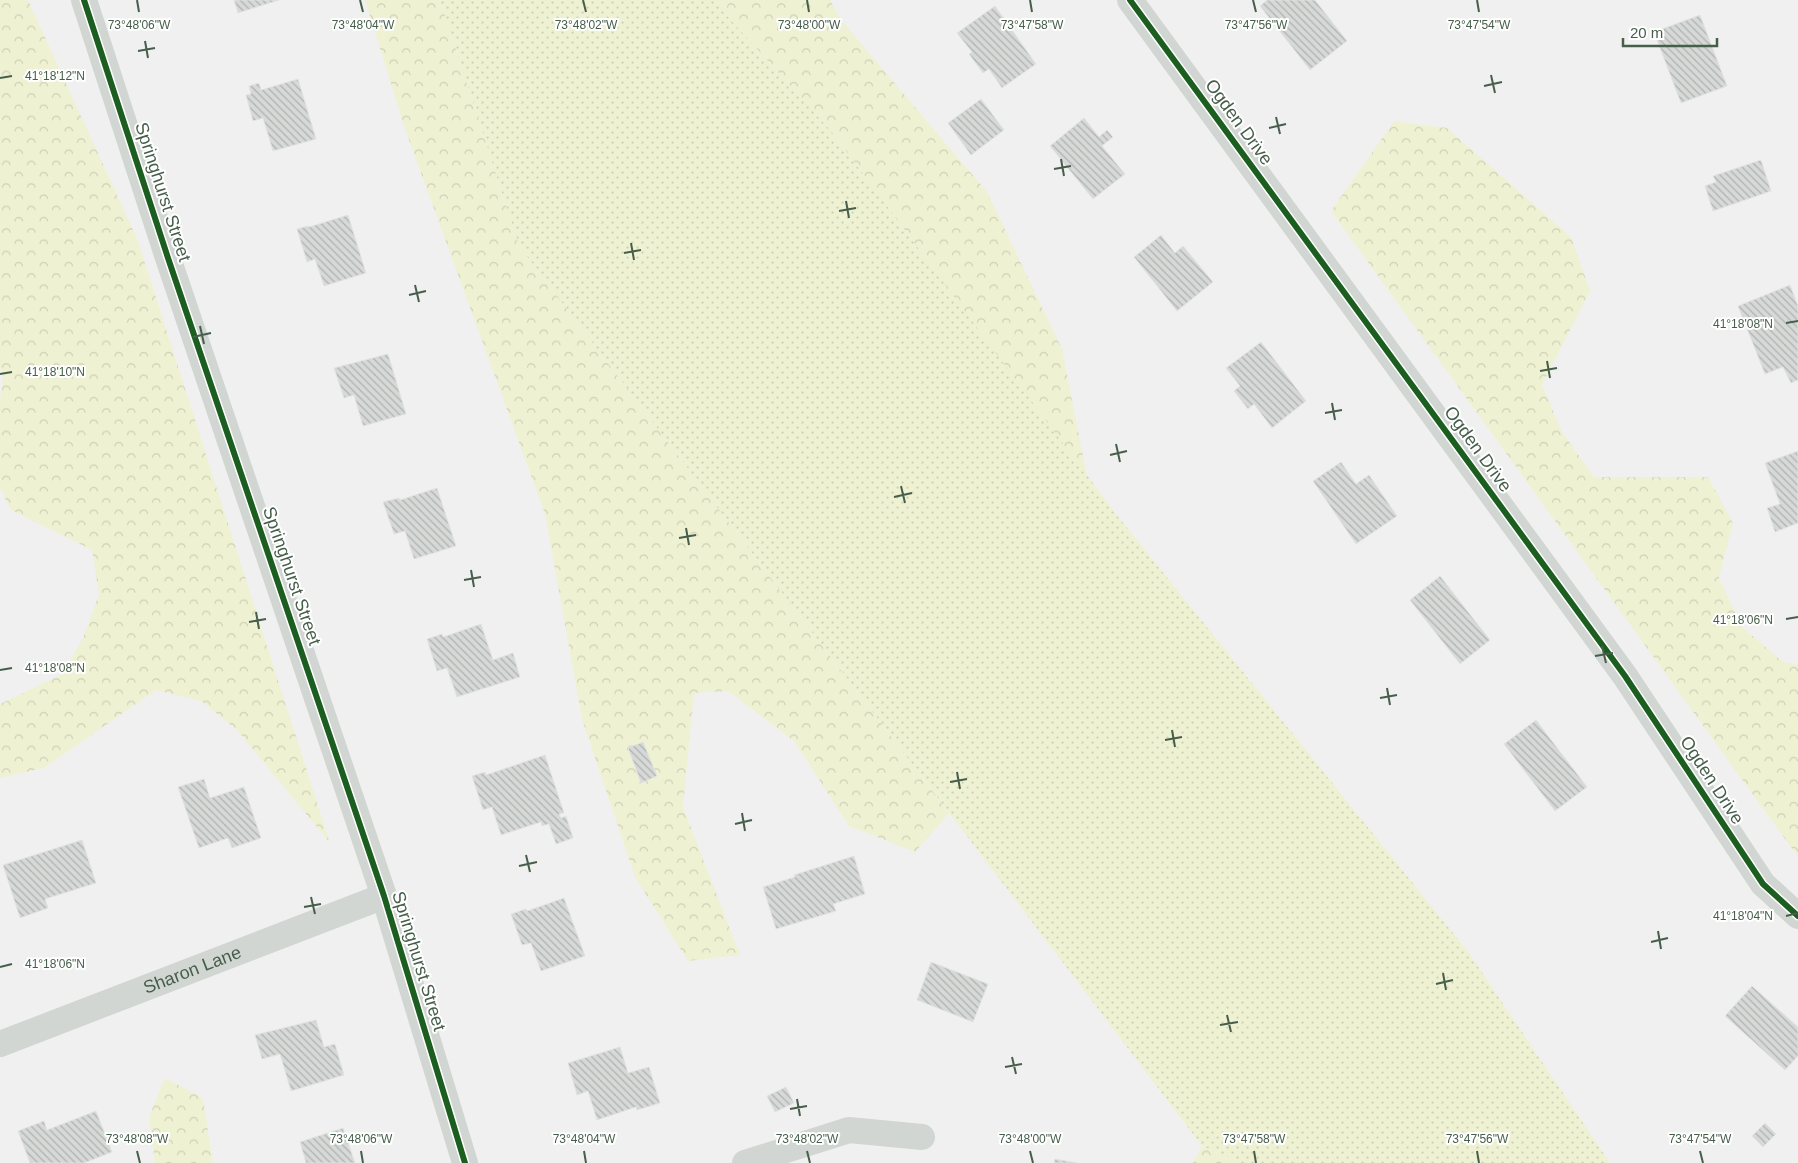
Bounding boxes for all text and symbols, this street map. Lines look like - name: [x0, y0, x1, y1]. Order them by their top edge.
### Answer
- scale bar: [1623, 15, 1717, 47]
- text: 73°48'06"W: [108, 18, 171, 32]
- text: 73°48'04"W: [332, 18, 395, 32]
- text: 73°48'02"W: [555, 18, 618, 32]
- text: 73°48'00"W: [778, 18, 841, 32]
- text: 73°47'58"W: [1001, 18, 1064, 32]
- text: 73°47'56"W: [1225, 18, 1288, 32]
- text: 73°47'54"W: [1448, 18, 1511, 32]
- text: 20 m: [1630, 24, 1663, 41]
- text: 41°18'12"N: [25, 69, 85, 83]
- street label: Ogden Drive: [1201, 75, 1277, 169]
- street label: Springhurst Street: [131, 120, 195, 264]
- text: 41°18'08"N: [1713, 317, 1773, 331]
- text: 41°18'10"N: [25, 365, 85, 379]
- street label: Ogden Drive: [1440, 402, 1516, 496]
- street label: Springhurst Street: [259, 504, 325, 648]
- text: 41°18'06"N: [1713, 613, 1773, 627]
- text: 41°18'08"N: [25, 661, 85, 675]
- street label: Ogden Drive: [1676, 732, 1748, 828]
- street label: Springhurst Street: [388, 889, 450, 1033]
- text: 41°18'04"N: [1713, 909, 1773, 923]
- street label: Sharon Lane: [140, 942, 244, 998]
- text: 41°18'06"N: [25, 957, 85, 971]
- text: 73°48'08"W: [106, 1132, 169, 1146]
- text: 73°48'06"W: [330, 1132, 393, 1146]
- text: 73°48'04"W: [553, 1132, 616, 1146]
- text: 73°48'02"W: [776, 1132, 839, 1146]
- text: 73°48'00"W: [999, 1132, 1062, 1146]
- text: 73°47'58"W: [1223, 1132, 1286, 1146]
- text: 73°47'56"W: [1446, 1132, 1509, 1146]
- text: 73°47'54"W: [1669, 1132, 1732, 1146]

